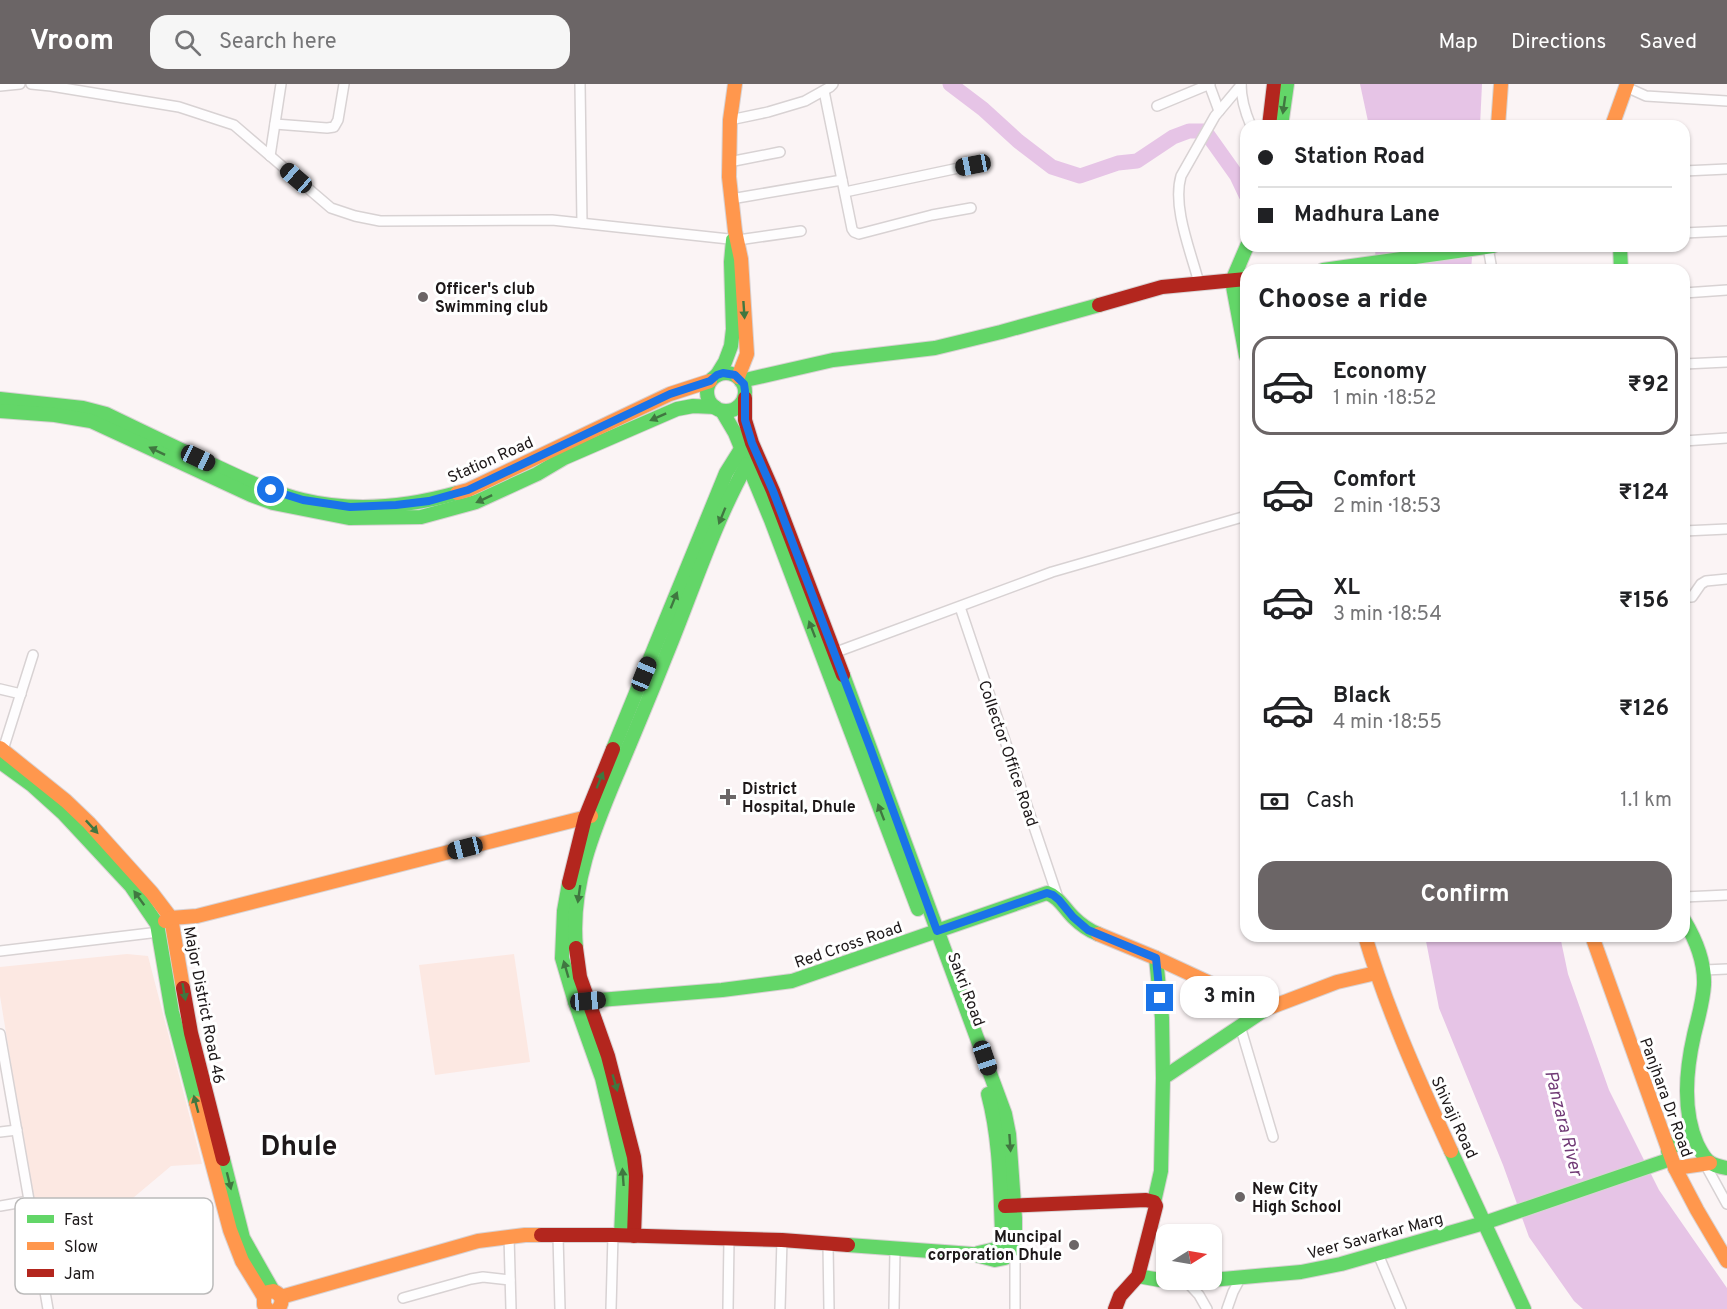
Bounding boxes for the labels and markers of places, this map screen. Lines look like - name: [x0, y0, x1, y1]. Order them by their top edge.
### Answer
- place label: Officer's club Swimming club: [435, 280, 548, 318]
- marker: Officer's club Swimming club: [416, 290, 430, 304]
- place label: District Hospital, Dhule: [742, 780, 856, 818]
- marker: District Hospital, Dhule: [719, 788, 737, 806]
- place label: New City High School: [1252, 1180, 1341, 1218]
- marker: New City High School: [1233, 1190, 1247, 1204]
- place label: Muncipal corporation Dhule: [928, 1228, 1062, 1266]
- marker: Muncipal corporation Dhule: [1067, 1238, 1081, 1252]

